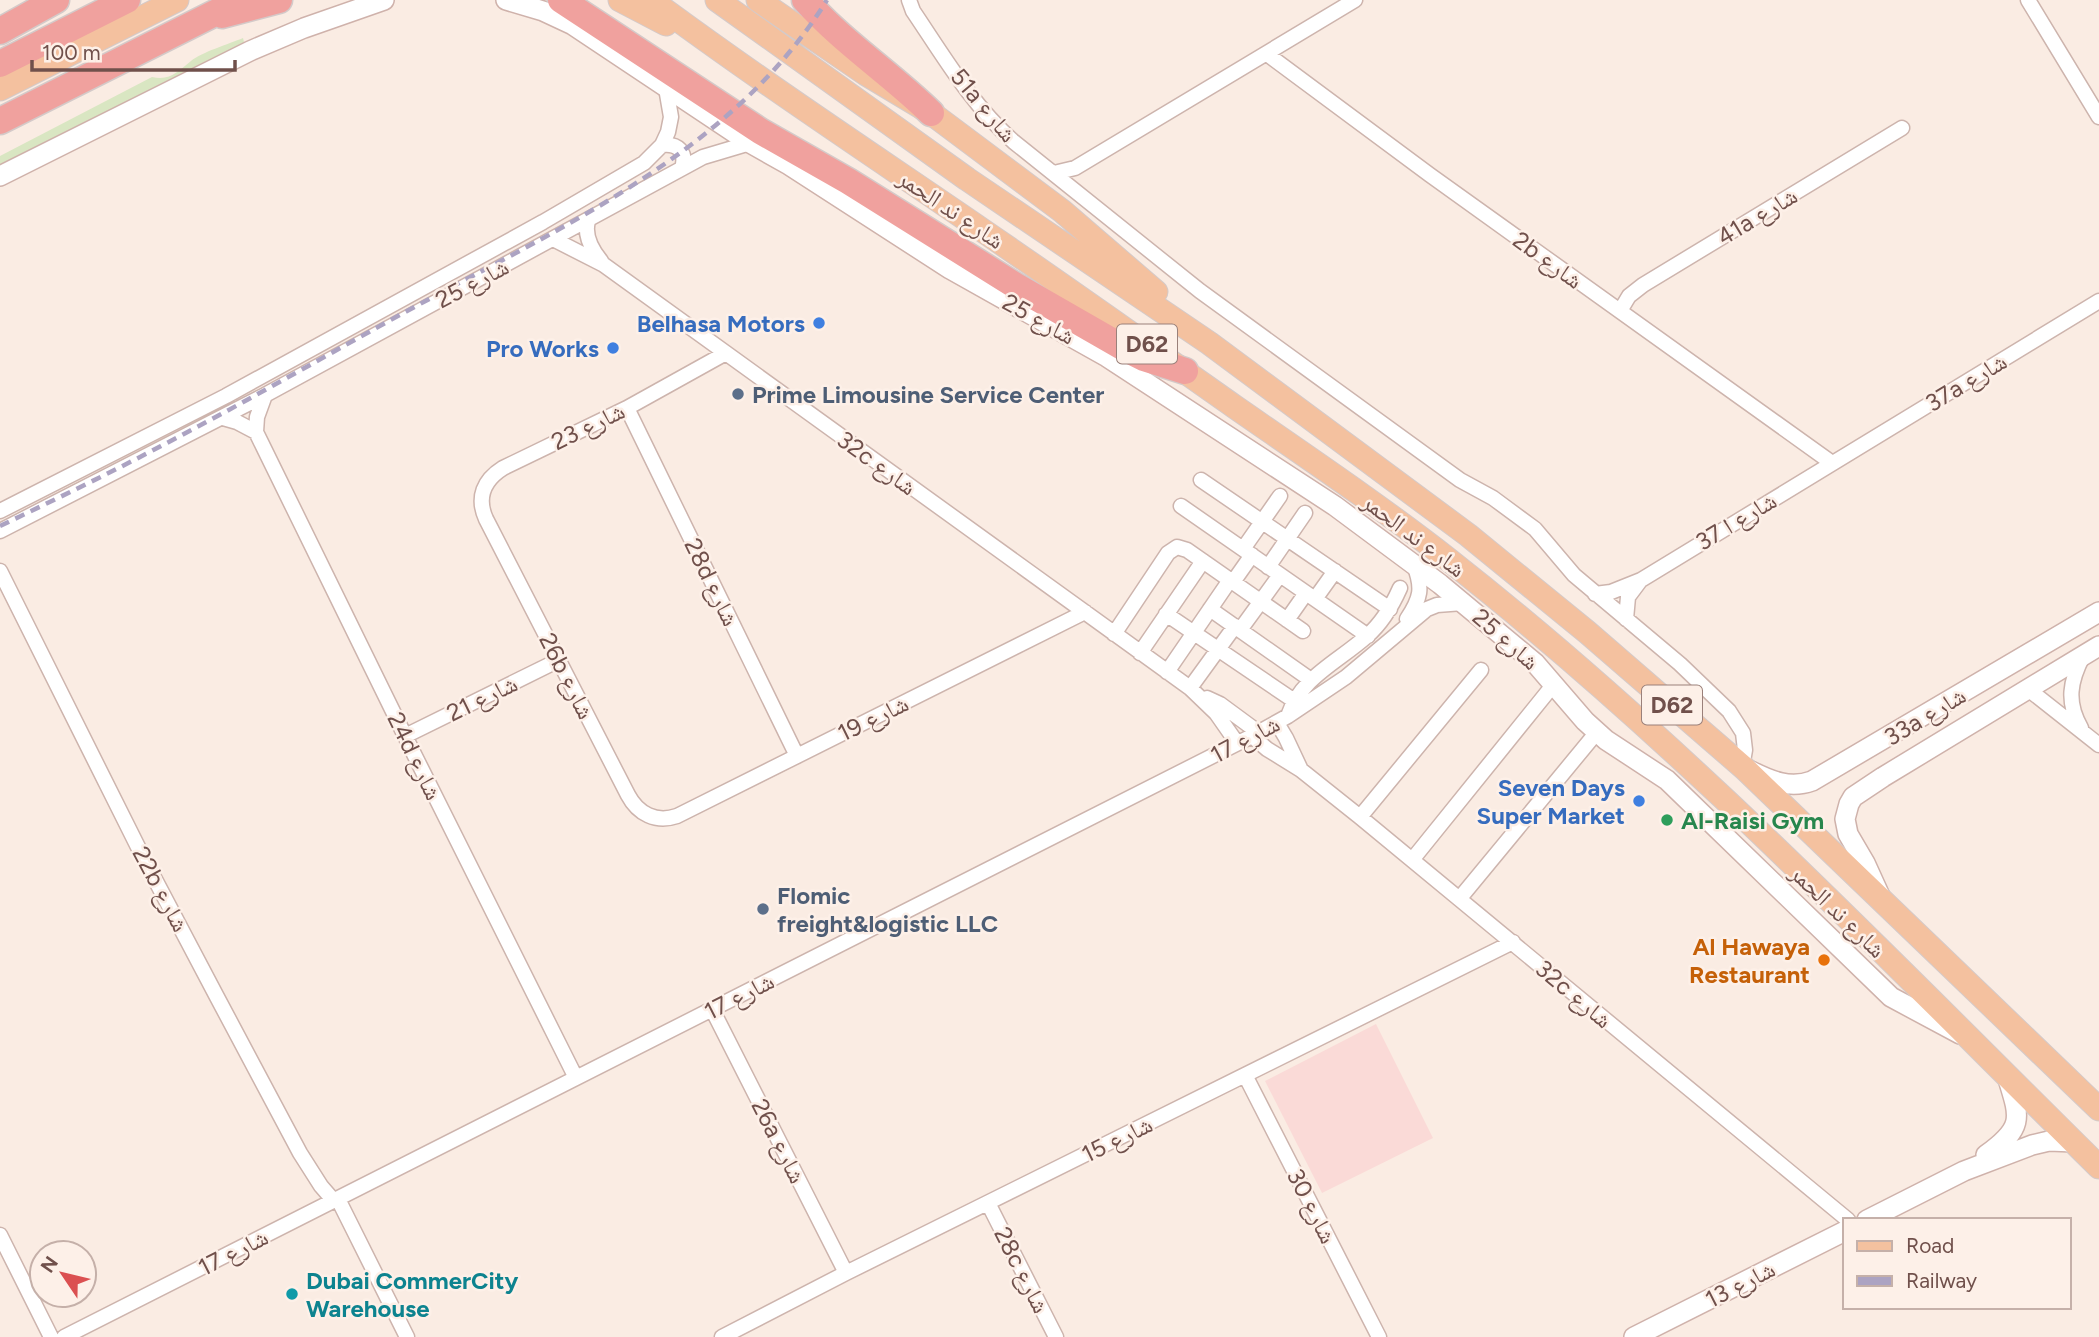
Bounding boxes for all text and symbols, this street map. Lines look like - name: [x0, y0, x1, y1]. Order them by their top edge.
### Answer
- scale bar: [32, 28, 234, 72]
- text: 100 m: [42, 40, 101, 65]
- street label: 51a شارع: [944, 62, 1023, 148]
- street label: شارع ند الحمر: [891, 162, 1010, 256]
- street label: 41a شارع: [1712, 181, 1803, 252]
- street label: 2b شارع: [1507, 225, 1588, 296]
- street label: شارع 25: [430, 252, 514, 315]
- street label: شارع 25: [997, 287, 1080, 352]
- place label: Belhasa Motors: [637, 309, 805, 338]
- marker: Belhasa Motors: [811, 315, 827, 331]
- road number: D62: [1117, 324, 1177, 364]
- place label: Pro Works: [486, 334, 599, 363]
- marker: Pro Works: [605, 340, 621, 356]
- street label: 37a شارع: [1920, 346, 2012, 418]
- place label: Prime Limousine Service Center: [752, 380, 1104, 409]
- marker: Prime Limousine Service Center: [730, 386, 746, 402]
- street label: شارع 23: [547, 396, 630, 457]
- street label: 32c شارع: [831, 425, 922, 502]
- street label: شارع ند الحمر: [1355, 486, 1471, 584]
- street label: شارع ا 37: [1690, 486, 1782, 557]
- street label: 28d شارع: [678, 533, 746, 631]
- street label: شارع 25: [1466, 602, 1545, 677]
- street label: 26b شارع: [532, 628, 601, 724]
- street label: شارع 21: [442, 669, 522, 728]
- street label: 33a شارع: [1879, 680, 1972, 752]
- road number: D62: [1642, 685, 1702, 724]
- street label: شارع 19: [833, 689, 914, 748]
- street label: 24d شارع: [380, 707, 449, 805]
- street label: شارع 17: [1205, 709, 1285, 770]
- place label: Seven Days Super Market: [1477, 773, 1625, 830]
- marker: Seven Days Super Market: [1631, 793, 1647, 809]
- place label: Al-Raisi Gym: [1681, 806, 1824, 835]
- marker: Al-Raisi Gym: [1659, 812, 1675, 828]
- street label: 22b شارع: [126, 841, 196, 937]
- street label: شارع ند الحمر: [1783, 858, 1892, 964]
- place label: Flomic freight&logistic LLC: [777, 881, 998, 938]
- marker: Flomic freight&logistic LLC: [755, 901, 771, 917]
- place label: Al Hawaya Restaurant: [1689, 932, 1810, 989]
- marker: Al Hawaya Restaurant: [1816, 952, 1832, 968]
- street label: 32c شارع: [1529, 954, 1618, 1035]
- street label: شارع 17: [699, 966, 779, 1027]
- street label: 26a شارع: [745, 1094, 813, 1188]
- street label: شارع 15: [1077, 1109, 1158, 1169]
- street label: شارع 30: [1280, 1164, 1343, 1249]
- legend: [1843, 1218, 2071, 1309]
- street label: شارع 17: [193, 1222, 273, 1283]
- street label: 28c شارع: [987, 1222, 1056, 1318]
- text: Road: [1906, 1233, 1954, 1258]
- north arrow: [28, 1239, 98, 1309]
- text: N: [36, 1252, 63, 1277]
- street label: شارع 13: [1700, 1254, 1780, 1315]
- place label: Dubai CommerCity Warehouse: [306, 1266, 518, 1323]
- text: Railway: [1906, 1268, 1977, 1293]
- marker: Dubai CommerCity Warehouse: [284, 1286, 300, 1302]

